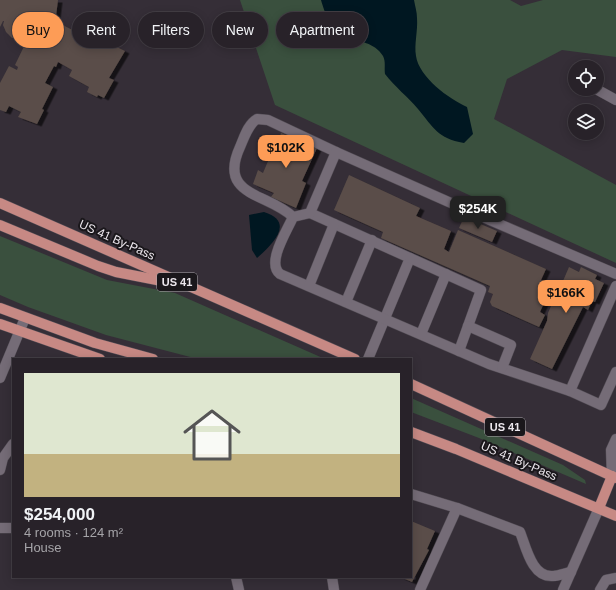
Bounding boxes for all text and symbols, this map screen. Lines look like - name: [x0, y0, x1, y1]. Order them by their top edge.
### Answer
- chip: Buy: [12, 12, 64, 48]
- chip: Rent: [72, 12, 130, 48]
- chip: Filters: [138, 12, 204, 48]
- chip: New: [212, 12, 268, 48]
- chip: Apartment: [276, 12, 368, 48]
- map controls: [568, 60, 604, 140]
- button: locate: [568, 60, 604, 96]
- button: layers: [568, 104, 604, 140]
- pin: $102K: [258, 135, 314, 169]
- text: $102K: [267, 140, 305, 155]
- pin: $254K: [450, 196, 506, 230]
- text: $254K: [459, 201, 497, 216]
- street label: US 41 By-Pass: [77, 217, 157, 263]
- road number: US 41: [157, 273, 197, 291]
- pin: $166K: [538, 280, 594, 314]
- text: $166K: [547, 285, 585, 300]
- icon: home: [176, 399, 248, 471]
- road number: US 41: [485, 418, 525, 436]
- street label: US 41 By-Pass: [479, 439, 559, 483]
- text: $254,000: [24, 505, 95, 524]
- text: 4 rooms · 124 m²: [24, 525, 123, 540]
- text: House: [24, 540, 62, 555]

